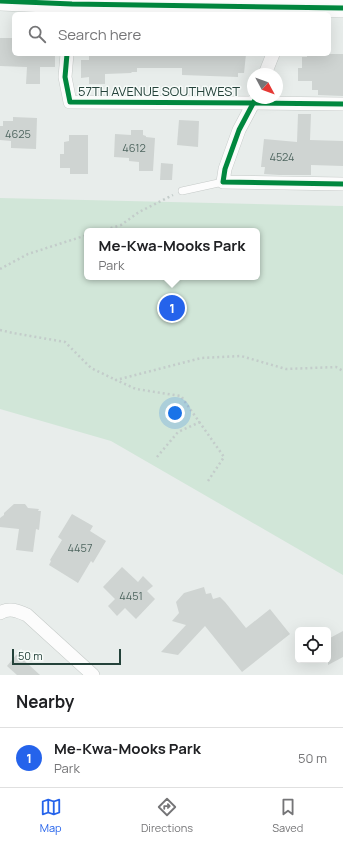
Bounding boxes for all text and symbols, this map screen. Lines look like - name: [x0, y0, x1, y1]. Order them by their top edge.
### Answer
- search box: [12, 12, 331, 56]
- icon: search: [26, 23, 48, 45]
- text: Search here: [58, 24, 141, 45]
- north arrow: [247, 68, 283, 104]
- street label: 57TH AVENUE SOUTHWEST: [78, 82, 240, 100]
- house number: 4625: [5, 126, 31, 141]
- house number: 4612: [122, 140, 146, 155]
- house number: 4524: [269, 149, 295, 164]
- popup: [84, 228, 260, 280]
- text: Me-Kwa-Mooks Park: [99, 235, 245, 256]
- text: Park: [99, 256, 124, 274]
- pin: 1: [159, 293, 185, 323]
- your location: [165, 403, 185, 423]
- house number: 4457: [68, 540, 92, 555]
- house number: 4451: [119, 588, 143, 603]
- map controls: [295, 627, 331, 663]
- button: locate: [295, 627, 331, 663]
- scale bar: [12, 647, 121, 666]
- text: 50 m: [18, 648, 43, 663]
- text: Nearby: [16, 690, 74, 713]
- text: Me-Kwa-Mooks Park: [54, 738, 201, 759]
- text: 1: [26, 749, 32, 767]
- text: 50 m: [298, 749, 327, 767]
- text: Park: [54, 759, 80, 777]
- tab: Map: [40, 796, 62, 835]
- tab: Directions: [141, 796, 193, 835]
- tab: Saved: [272, 796, 303, 835]

